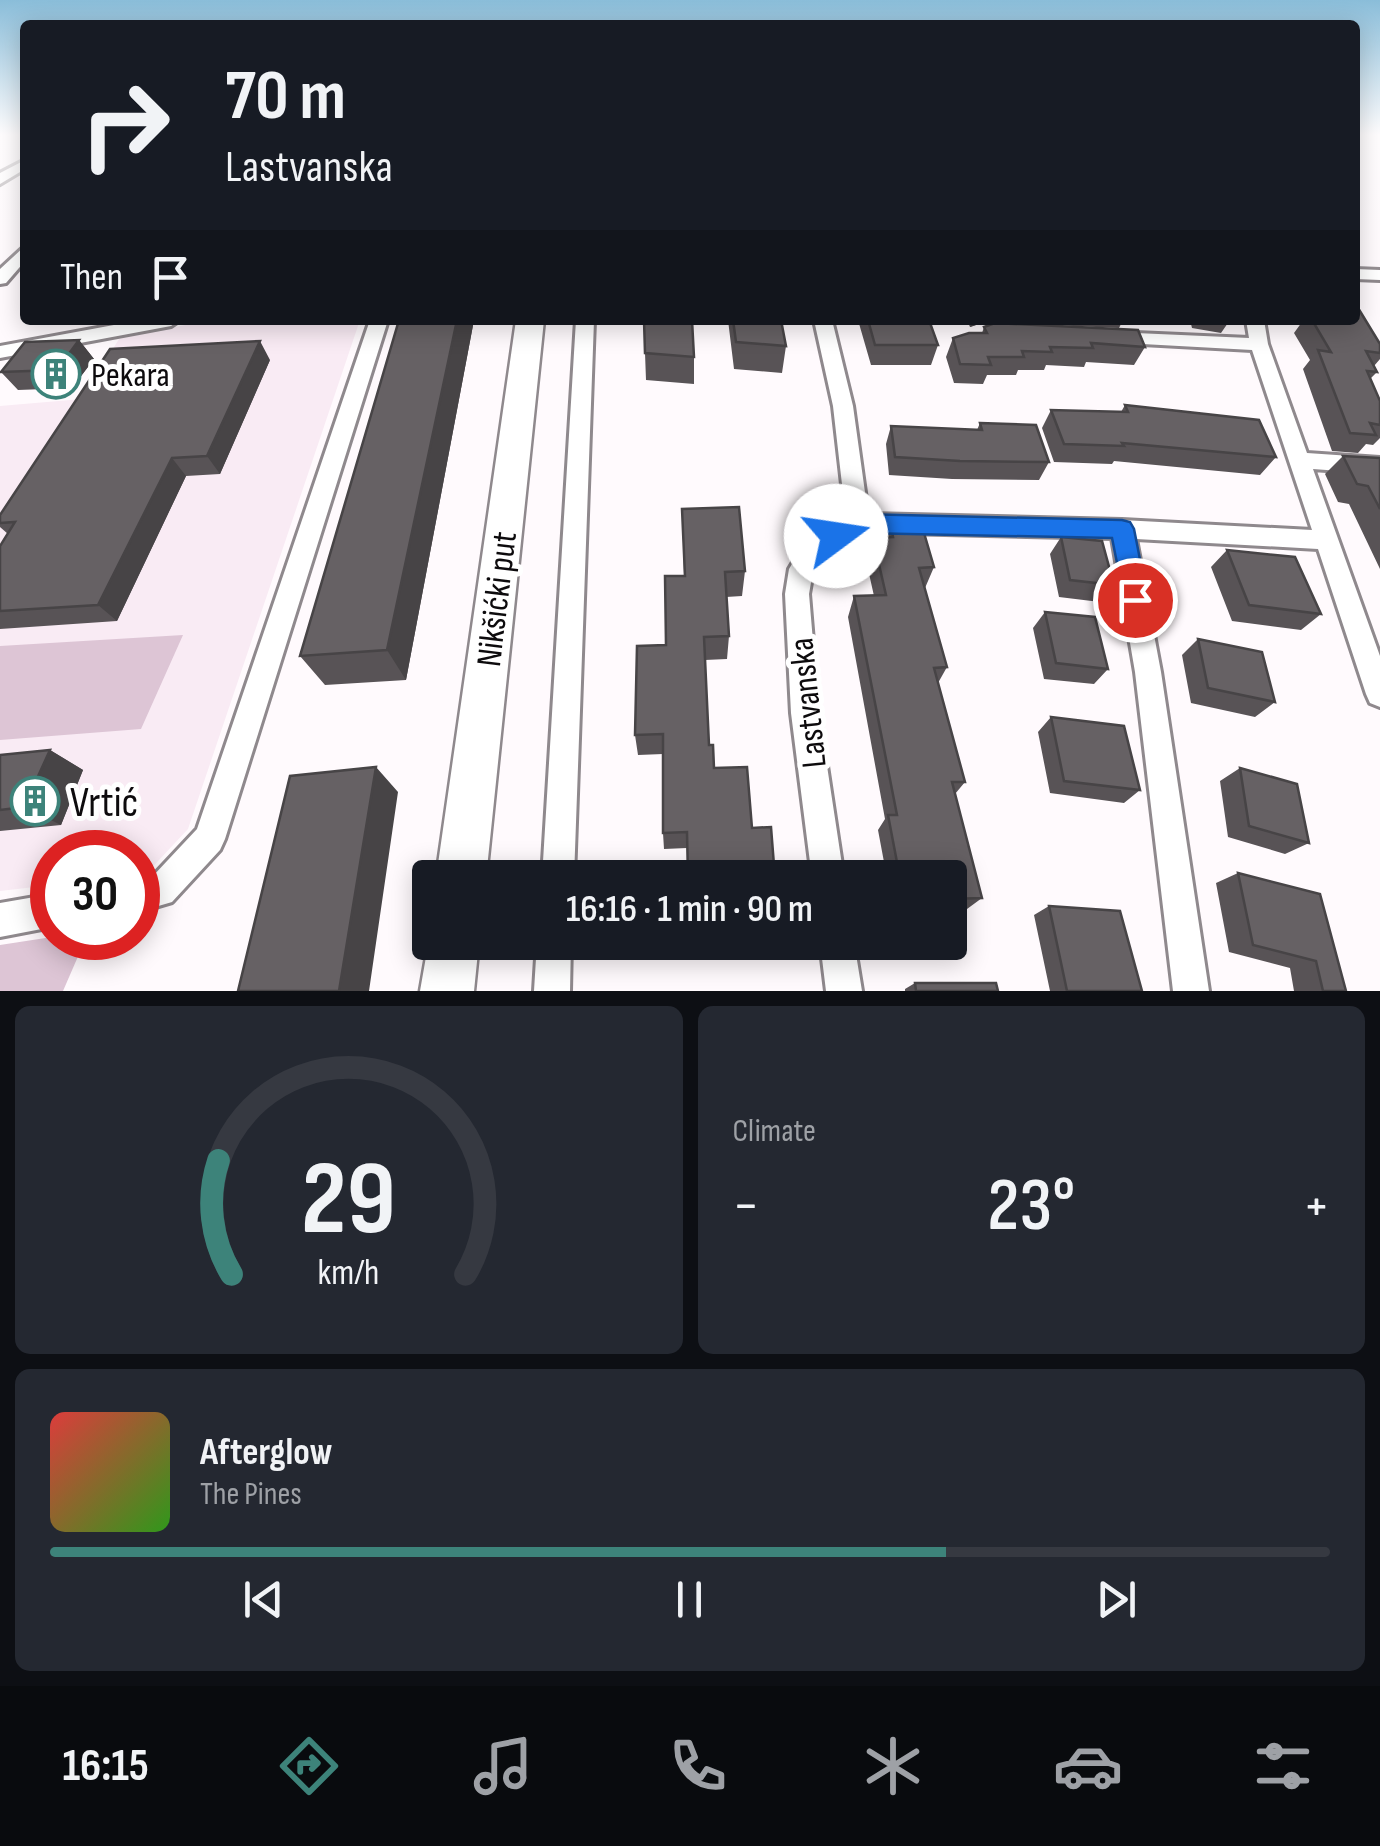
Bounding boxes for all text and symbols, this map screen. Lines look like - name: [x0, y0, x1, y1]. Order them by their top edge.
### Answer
- text: 70 m: [225, 55, 346, 139]
- icon: right: [60, 60, 190, 190]
- text: Lastvanska: [225, 140, 393, 195]
- icon: arrive: [143, 250, 198, 305]
- text: Then: [60, 255, 123, 300]
- building icon: Pekara: [30, 348, 82, 400]
- place label: Pekara: [91, 354, 170, 397]
- position arrow: [784, 484, 888, 588]
- street label: Nikšićki put: [468, 529, 527, 669]
- pin: [1093, 558, 1178, 643]
- icon: arrive: [1108, 573, 1163, 628]
- street label: Lastvanska: [780, 636, 837, 770]
- building icon: Vrtić: [9, 775, 61, 827]
- place label: Vrtić: [70, 778, 138, 829]
- speed limit sign: 30: [30, 830, 160, 960]
- text: 16:16 · 1 min · 90 m: [566, 887, 813, 932]
- text: Climate: [733, 1112, 816, 1151]
- text: 29: [301, 1138, 396, 1263]
- text: 23°: [987, 1161, 1075, 1252]
- text: −: [733, 1173, 759, 1240]
- text: +: [1303, 1173, 1330, 1240]
- text: km/h: [318, 1252, 380, 1295]
- text: Afterglow: [200, 1430, 333, 1475]
- text: The Pines: [200, 1475, 302, 1514]
- icon: previous: [236, 1572, 291, 1627]
- icon: pause: [662, 1572, 717, 1627]
- icon: next: [1089, 1572, 1144, 1627]
- icon: directions: [274, 1731, 344, 1801]
- icon: music: [468, 1731, 538, 1801]
- icon: phone: [663, 1731, 733, 1801]
- icon: climate: [858, 1731, 928, 1801]
- icon: car: [1053, 1731, 1123, 1801]
- icon: filters: [1248, 1731, 1318, 1801]
- text: 16:15: [62, 1739, 149, 1794]

